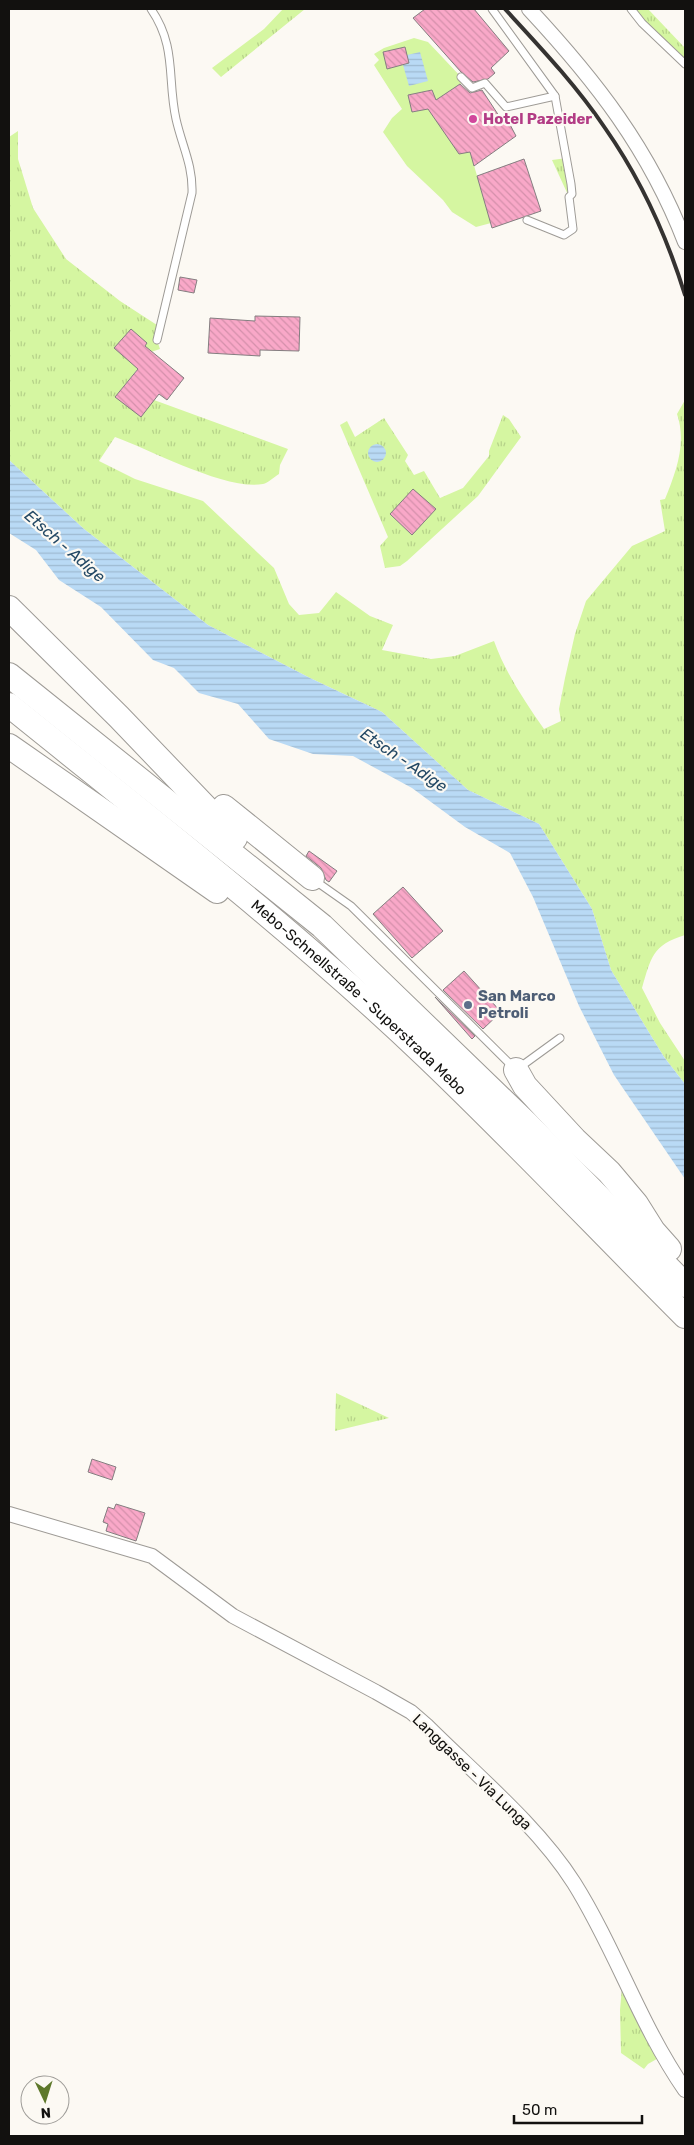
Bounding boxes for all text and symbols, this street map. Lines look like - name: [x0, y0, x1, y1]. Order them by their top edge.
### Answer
- place label: Hotel Pazeider: [483, 110, 592, 128]
- marker: Hotel Pazeider: [467, 113, 479, 125]
- water label: Etsch - Adige: [21, 506, 109, 586]
- water label: Etsch - Adige: [357, 724, 451, 796]
- street label: Mebo-Schnellstraße - Superstrada Mebo: [247, 896, 470, 1099]
- place label: San Marco Petroli: [478, 987, 556, 1022]
- marker: San Marco Petroli: [462, 999, 474, 1011]
- street label: Langgasse - Via Lunga: [409, 1710, 535, 1834]
- north arrow: [20, 2075, 70, 2125]
- scale bar: [514, 2092, 642, 2124]
- text: 50 m: [522, 2101, 557, 2119]
- text: N: [40, 2104, 51, 2121]

